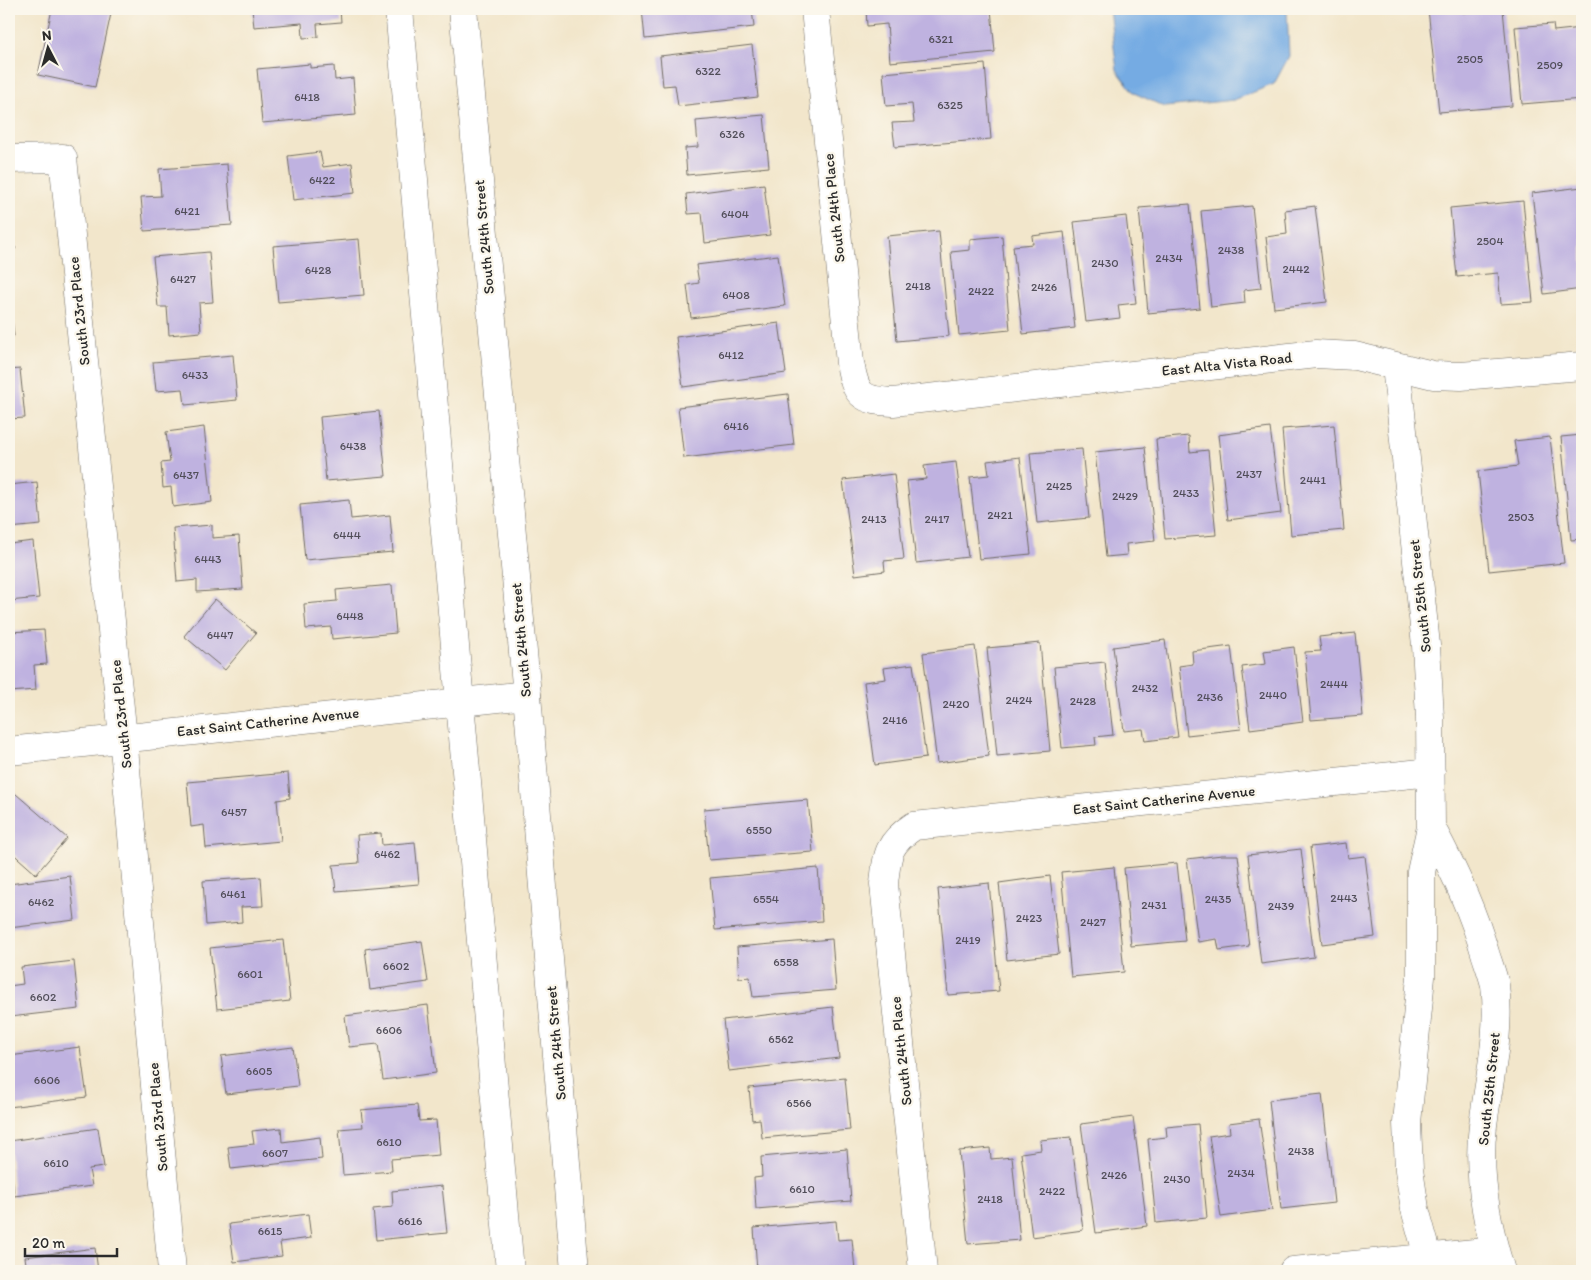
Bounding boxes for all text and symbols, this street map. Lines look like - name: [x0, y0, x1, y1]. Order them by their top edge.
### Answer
- north arrow: [22, 22, 72, 72]
- text: N: [41, 27, 52, 45]
- house number: 6321: [929, 32, 954, 46]
- house number: 2505: [1457, 52, 1483, 66]
- house number: 2509: [1537, 58, 1563, 72]
- house number: 6322: [695, 64, 721, 78]
- house number: 6418: [294, 90, 320, 104]
- house number: 6325: [937, 98, 963, 112]
- house number: 6326: [719, 127, 745, 141]
- street label: South 24th Place: [819, 152, 849, 264]
- house number: 6422: [309, 173, 336, 187]
- street label: South 24th Street: [470, 179, 498, 295]
- house number: 6421: [174, 204, 200, 218]
- house number: 6404: [721, 207, 749, 221]
- house number: 2504: [1476, 234, 1504, 248]
- house number: 2438: [1218, 243, 1245, 257]
- house number: 2434: [1155, 251, 1183, 265]
- street label: South 23rd Place: [64, 256, 94, 366]
- house number: 2430: [1091, 256, 1119, 270]
- house number: 2442: [1282, 262, 1310, 276]
- house number: 6428: [305, 263, 332, 277]
- house number: 6427: [170, 272, 196, 286]
- house number: 2418: [905, 279, 931, 293]
- house number: 2426: [1031, 280, 1057, 294]
- house number: 2422: [968, 284, 995, 298]
- house number: 6408: [722, 288, 750, 302]
- house number: 6412: [718, 348, 744, 362]
- street label: East Alta Vista Road: [1161, 348, 1294, 380]
- house number: 6433: [182, 368, 209, 382]
- house number: 6416: [723, 419, 749, 433]
- house number: 6438: [340, 439, 367, 453]
- house number: 2437: [1236, 467, 1262, 481]
- house number: 6437: [173, 468, 199, 482]
- house number: 2441: [1300, 473, 1327, 487]
- house number: 2425: [1046, 479, 1072, 493]
- house number: 2433: [1173, 486, 1200, 500]
- house number: 2429: [1112, 489, 1138, 503]
- house number: 2421: [987, 508, 1013, 522]
- house number: 2503: [1508, 510, 1535, 524]
- house number: 2413: [861, 512, 887, 526]
- house number: 2417: [924, 512, 950, 526]
- house number: 6444: [333, 528, 361, 542]
- street label: South 25th Street: [1405, 538, 1435, 654]
- house number: 6443: [194, 552, 222, 566]
- street label: South 24th Street: [507, 582, 535, 698]
- house number: 6448: [336, 609, 364, 623]
- house number: 6447: [207, 628, 233, 642]
- street label: South 23rd Place: [106, 659, 136, 769]
- house number: 2444: [1320, 677, 1348, 691]
- house number: 2432: [1132, 681, 1159, 695]
- house number: 2440: [1259, 688, 1287, 702]
- house number: 2436: [1197, 690, 1223, 704]
- house number: 2424: [1005, 693, 1033, 707]
- house number: 2428: [1070, 694, 1097, 708]
- house number: 2420: [942, 697, 970, 711]
- street label: East Saint Catherine Avenue: [176, 703, 360, 741]
- house number: 2416: [882, 713, 908, 727]
- street label: East Saint Catherine Avenue: [1072, 781, 1256, 819]
- house number: 6457: [221, 805, 247, 819]
- house number: 6550: [746, 823, 772, 837]
- house number: 6462: [374, 847, 401, 861]
- house number: 6461: [220, 887, 246, 901]
- house number: 2443: [1330, 891, 1358, 905]
- house number: 6554: [753, 892, 779, 906]
- house number: 2435: [1205, 892, 1231, 906]
- house number: 6462: [28, 895, 55, 909]
- house number: 2431: [1141, 898, 1167, 912]
- house number: 2439: [1268, 899, 1294, 913]
- house number: 2423: [1016, 911, 1043, 925]
- house number: 2427: [1080, 915, 1106, 929]
- house number: 2419: [955, 933, 981, 947]
- house number: 6558: [773, 955, 799, 969]
- house number: 6602: [383, 959, 410, 973]
- house number: 6601: [237, 967, 263, 981]
- street label: South 24th Street: [542, 985, 570, 1101]
- house number: 6602: [30, 990, 57, 1004]
- street label: South 24th Place: [886, 995, 916, 1107]
- house number: 6606: [376, 1023, 402, 1037]
- street label: South 25th Street: [1474, 1031, 1504, 1147]
- house number: 6562: [768, 1032, 794, 1046]
- street label: South 23rd Place: [144, 1062, 172, 1172]
- house number: 6605: [246, 1064, 272, 1078]
- house number: 6606: [34, 1073, 60, 1087]
- house number: 6566: [786, 1096, 812, 1110]
- house number: 6610: [376, 1135, 402, 1149]
- house number: 2438: [1288, 1144, 1315, 1158]
- house number: 6607: [262, 1146, 288, 1160]
- house number: 6610: [43, 1156, 69, 1170]
- house number: 2434: [1227, 1166, 1255, 1180]
- house number: 2426: [1101, 1168, 1127, 1182]
- house number: 2430: [1163, 1172, 1191, 1186]
- house number: 6610: [789, 1182, 815, 1196]
- house number: 2422: [1039, 1184, 1066, 1198]
- house number: 2418: [977, 1192, 1003, 1206]
- house number: 6616: [398, 1214, 422, 1228]
- house number: 6615: [258, 1224, 282, 1238]
- scale bar: [25, 1225, 118, 1257]
- text: 20 m: [32, 1234, 66, 1252]

